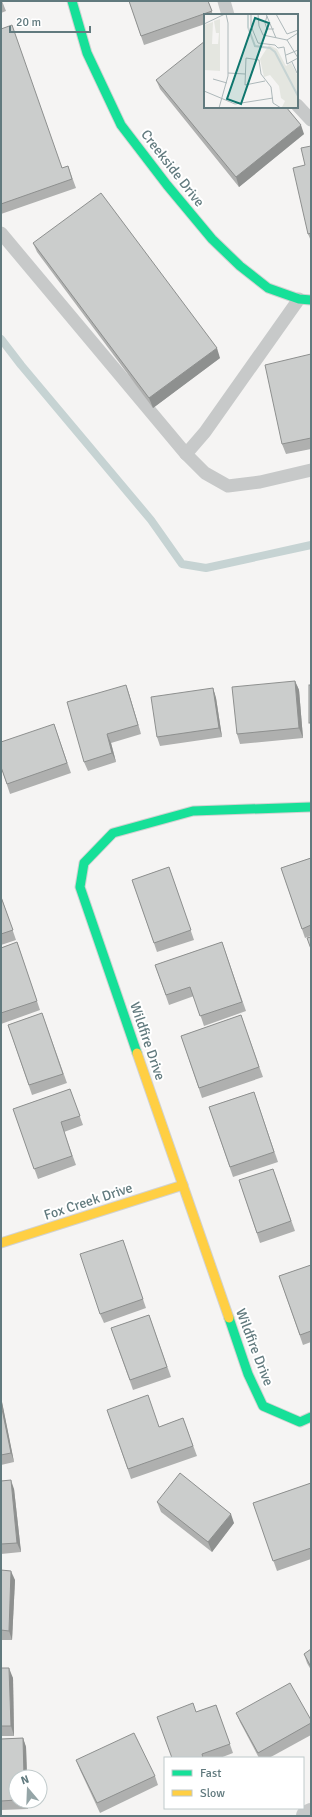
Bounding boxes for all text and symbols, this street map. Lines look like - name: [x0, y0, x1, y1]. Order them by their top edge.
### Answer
- scale bar: [10, 8, 90, 34]
- inset map: [204, 14, 298, 108]
- text: 20 m: [16, 15, 41, 30]
- street label: Creekside Drive: [137, 126, 208, 210]
- street label: Wildfire Drive: [126, 1000, 169, 1082]
- street label: Fox Creek Drive: [42, 1179, 135, 1224]
- street label: Wildfire Drive: [232, 1306, 277, 1388]
- legend: [164, 1757, 304, 1809]
- text: Fast: [200, 1766, 221, 1781]
- north arrow: [8, 1769, 48, 1809]
- text: N: [19, 1773, 31, 1787]
- text: Slow: [200, 1786, 225, 1801]

